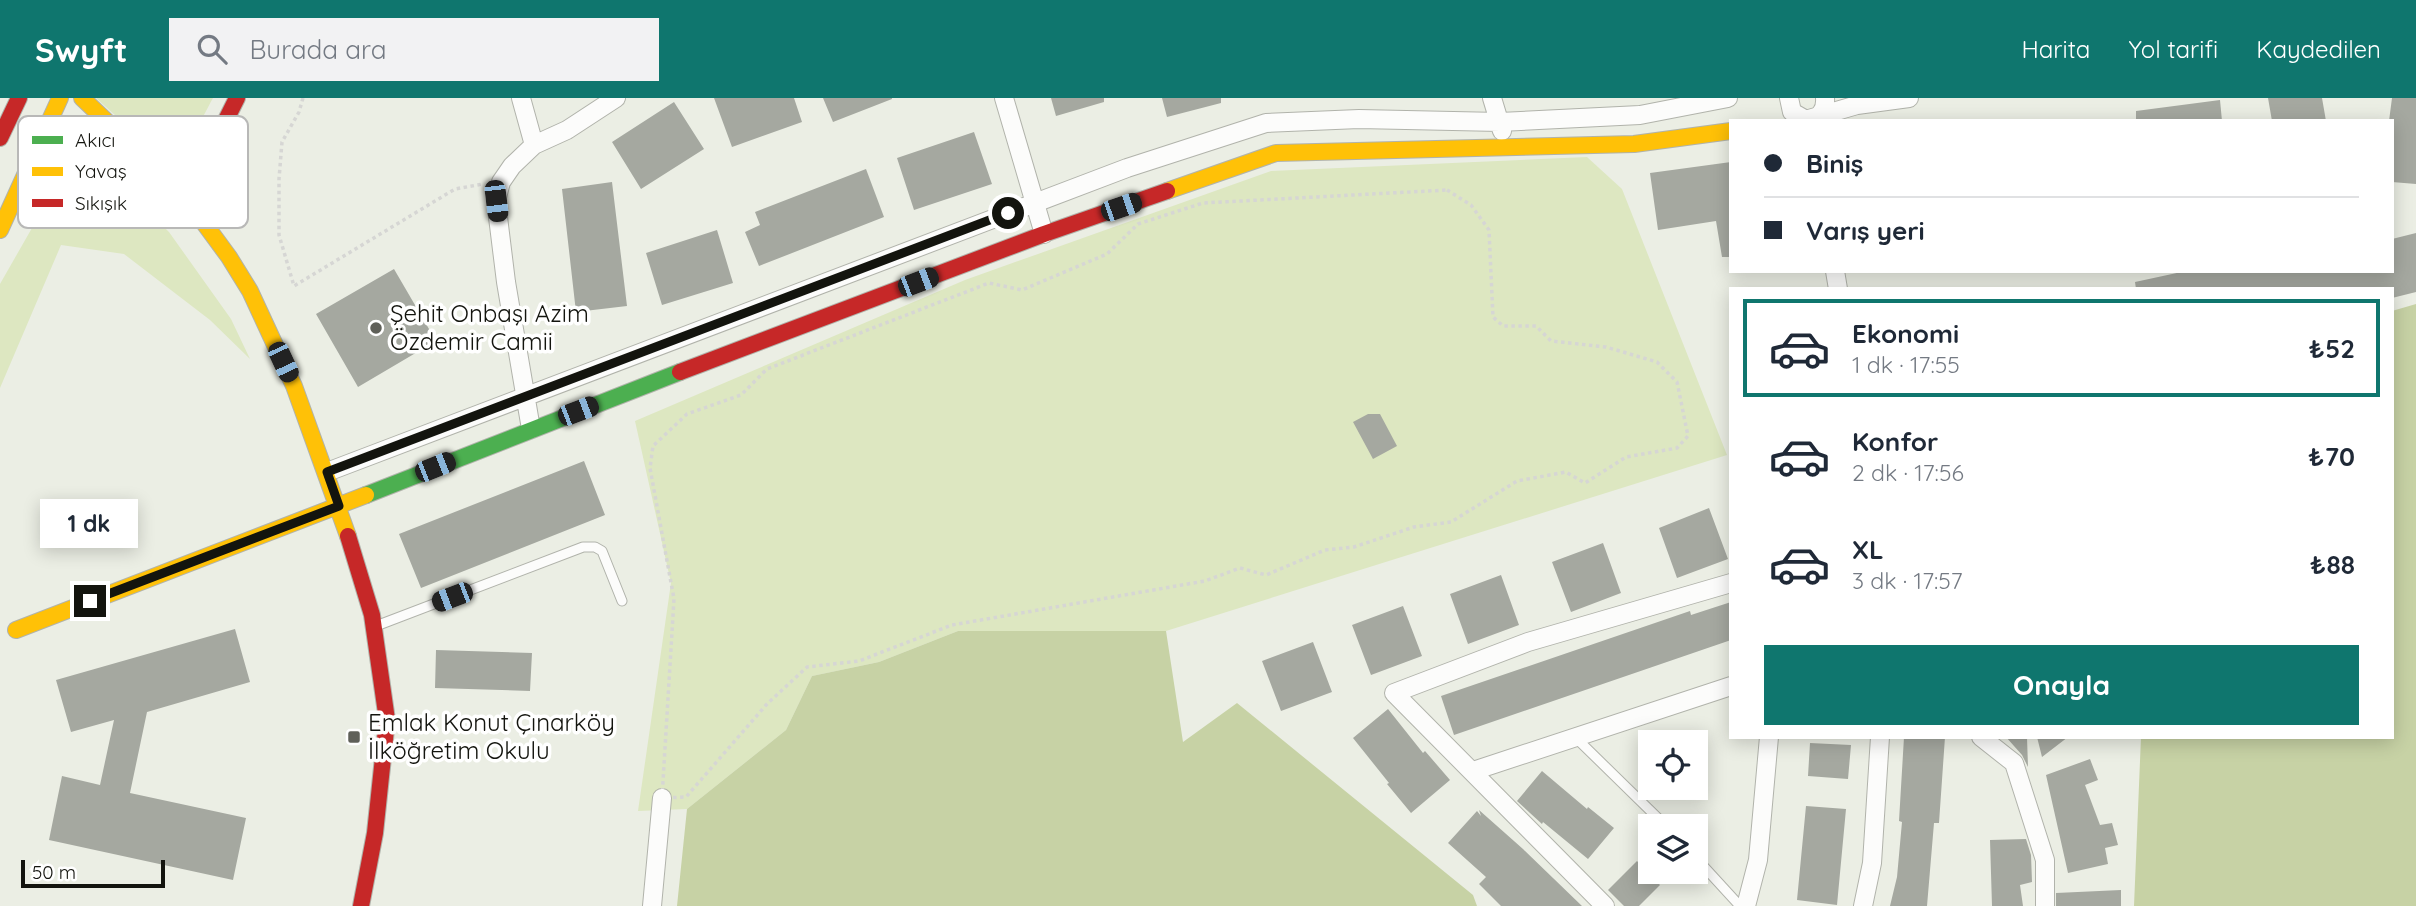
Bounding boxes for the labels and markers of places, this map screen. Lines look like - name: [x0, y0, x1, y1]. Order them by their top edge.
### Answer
- place label: Şehit Onbaşı Azim Özdemir Camii: [390, 298, 589, 356]
- marker: Şehit Onbaşı Azim Özdemir Camii: [368, 320, 384, 336]
- place label: Emlak Konut Çınarköy İlköğretim Okulu: [368, 707, 615, 765]
- marker: Emlak Konut Çınarköy İlköğretim Okulu: [346, 729, 362, 745]

